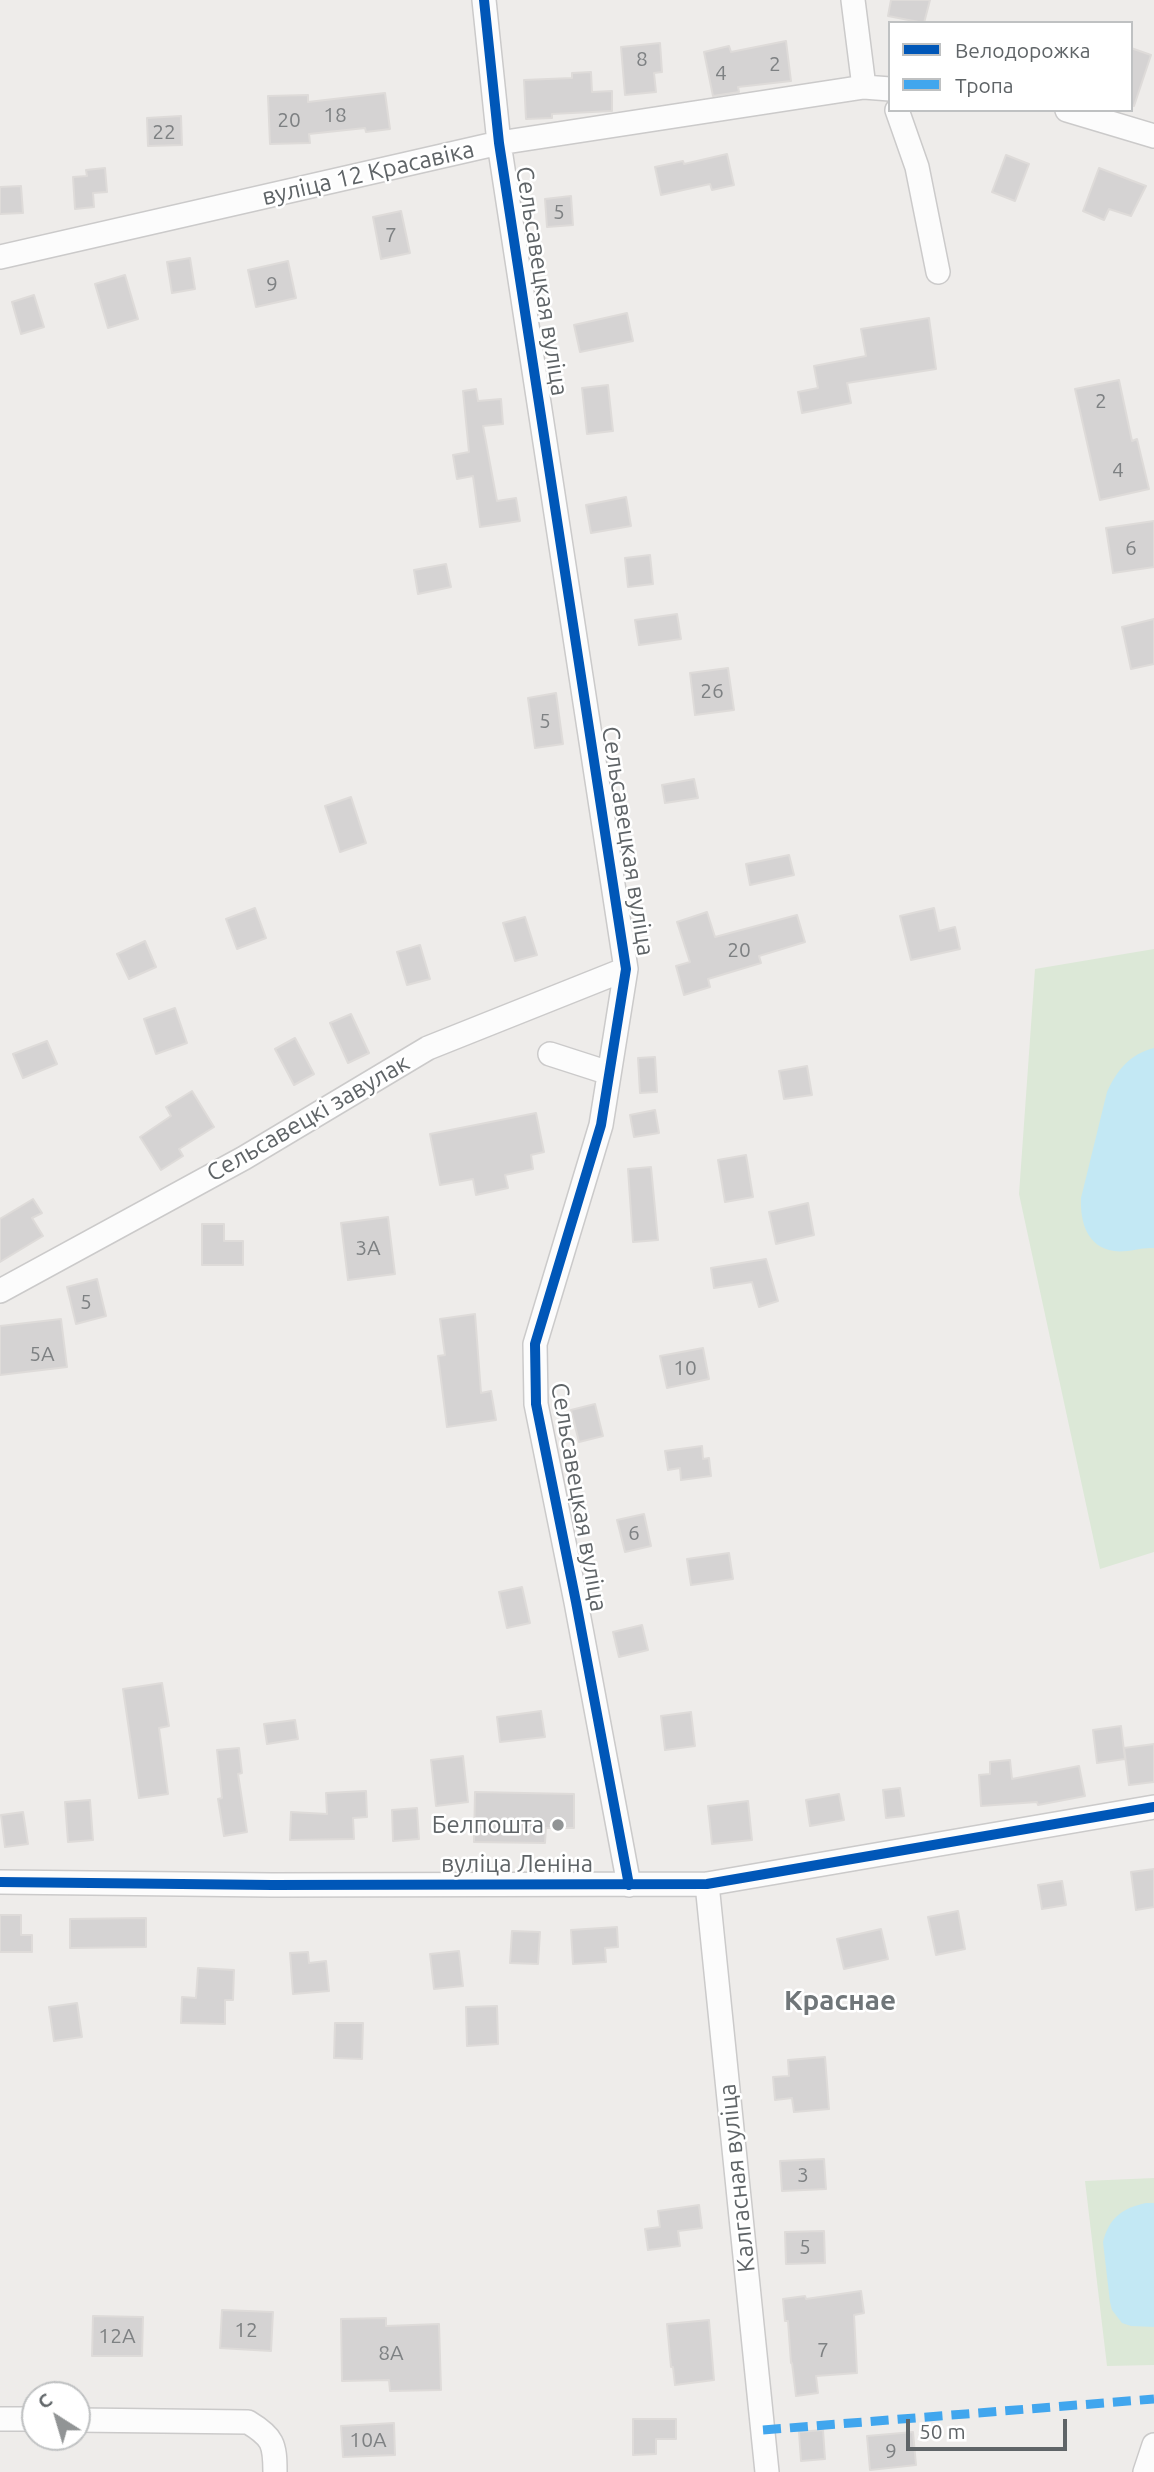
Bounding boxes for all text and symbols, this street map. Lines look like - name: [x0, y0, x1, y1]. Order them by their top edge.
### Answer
- legend: [888, 21, 1133, 112]
- text: Велодорожка: [955, 38, 1091, 62]
- house number: 8: [636, 46, 648, 72]
- house number: 2: [769, 51, 781, 77]
- house number: 4: [715, 60, 727, 86]
- text: Тропа: [955, 73, 1014, 97]
- house number: 18: [323, 102, 347, 128]
- house number: 20: [277, 107, 301, 133]
- house number: 22: [152, 119, 176, 145]
- street label: вуліца 12 Красавіка: [259, 135, 477, 211]
- street label: Сельсавецкая вуліца: [510, 164, 574, 398]
- house number: 5: [553, 199, 565, 225]
- house number: 7: [385, 222, 397, 248]
- house number: 9: [266, 271, 278, 297]
- house number: 2: [1095, 388, 1107, 414]
- house number: 4: [1112, 457, 1124, 483]
- house number: 6: [1125, 535, 1137, 561]
- house number: 26: [700, 678, 724, 704]
- house number: 5: [539, 708, 551, 734]
- street label: Сельсавецкая вуліца: [596, 724, 660, 958]
- house number: 20: [727, 937, 751, 963]
- street label: Сельсавецкі завулак: [202, 1048, 414, 1188]
- house number: 3А: [355, 1235, 381, 1261]
- house number: 5: [80, 1289, 92, 1315]
- house number: 5А: [29, 1341, 55, 1367]
- house number: 10: [673, 1355, 697, 1381]
- street label: Сельсавецкая вуліца: [545, 1380, 613, 1614]
- house number: 6: [628, 1520, 640, 1546]
- place label: Белпошта: [432, 1811, 544, 1839]
- marker: Белпошта: [550, 1817, 566, 1833]
- street label: вуліца Леніна: [441, 1850, 593, 1878]
- district label: Краснае: [784, 1984, 896, 2018]
- street label: Калгасная вуліца: [713, 2082, 761, 2274]
- house number: 3: [797, 2162, 809, 2188]
- house number: 5: [799, 2234, 811, 2260]
- house number: 12: [234, 2317, 258, 2343]
- house number: 12А: [98, 2323, 136, 2349]
- house number: 7: [817, 2337, 829, 2363]
- house number: 8А: [378, 2340, 404, 2366]
- north arrow: [21, 2381, 91, 2451]
- text: С: [33, 2388, 56, 2413]
- scale bar: [909, 2406, 1070, 2450]
- text: 50 m: [919, 2419, 966, 2443]
- house number: 10А: [349, 2427, 387, 2453]
- house number: 9: [885, 2438, 897, 2464]

